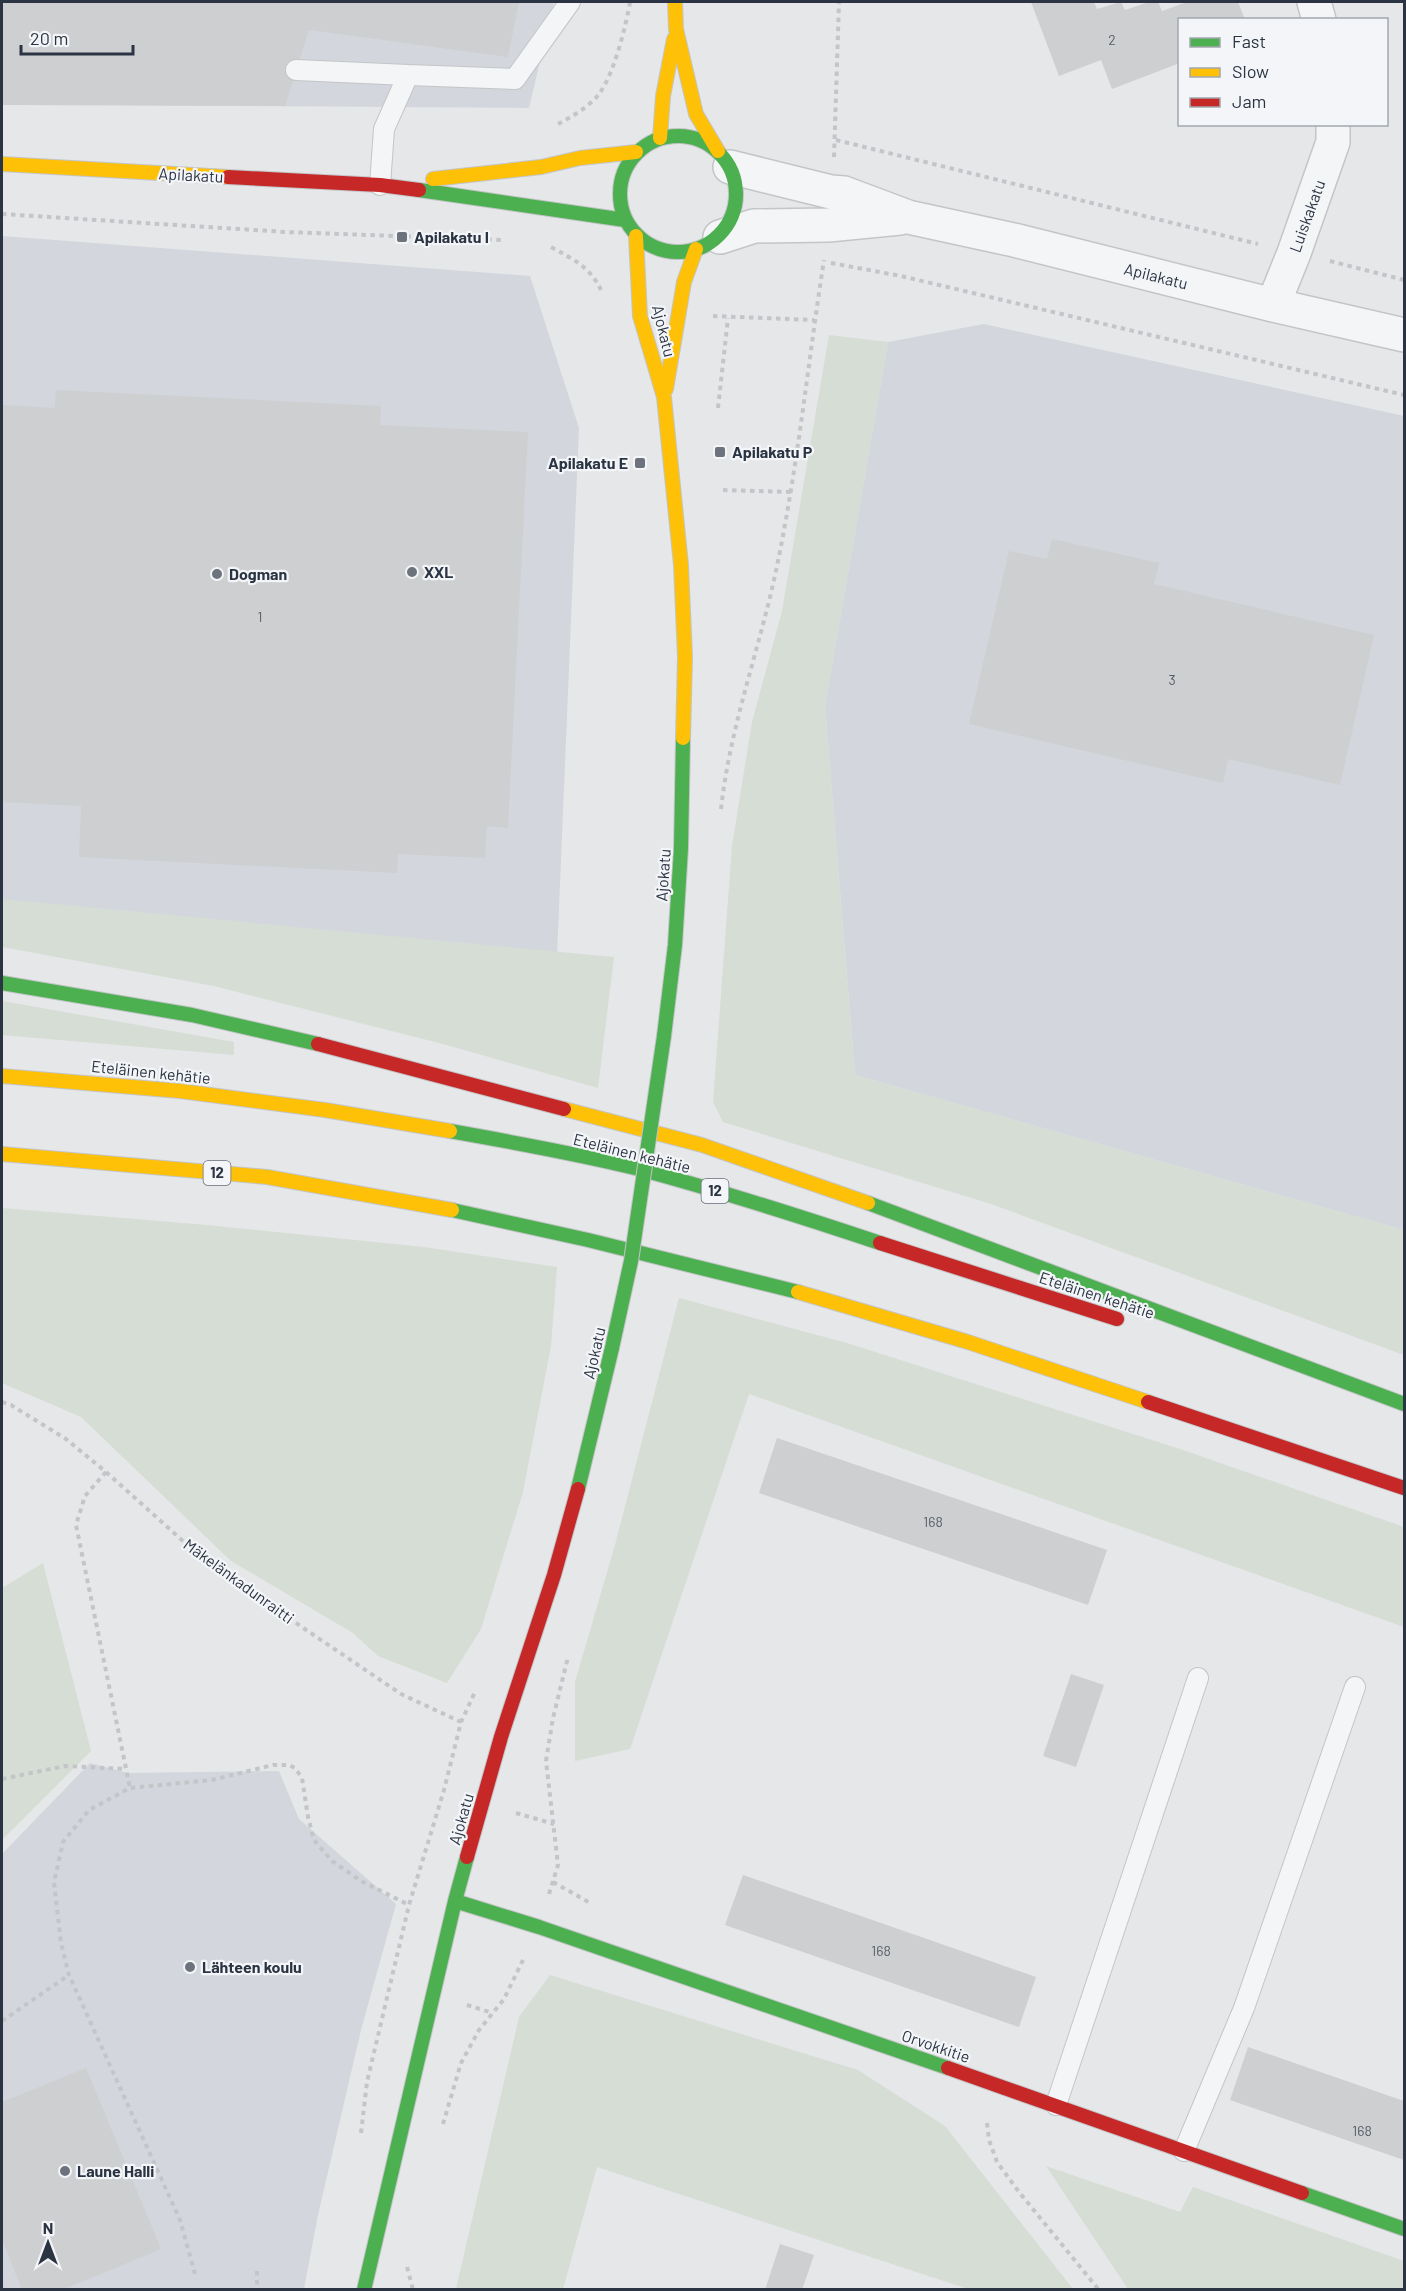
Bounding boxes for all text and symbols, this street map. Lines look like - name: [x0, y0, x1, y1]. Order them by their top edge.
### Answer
- scale bar: [21, 18, 134, 56]
- legend: [1178, 18, 1388, 126]
- text: 20 m: [30, 27, 68, 49]
- text: Fast: [1232, 30, 1266, 52]
- house number: 2: [1108, 31, 1116, 48]
- text: Slow: [1232, 60, 1269, 82]
- text: Jam: [1232, 90, 1266, 112]
- street label: Apilakatu: [158, 163, 224, 186]
- street label: Luiskakatu: [1285, 177, 1328, 255]
- place label: Apilakatu I: [414, 227, 489, 246]
- marker: Apilakatu I: [395, 230, 409, 244]
- street label: Apilakatu: [1122, 258, 1190, 293]
- street label: Ajokatu: [649, 303, 680, 359]
- place label: Apilakatu P: [732, 442, 813, 461]
- marker: Apilakatu P: [713, 445, 727, 459]
- place label: Apilakatu E: [548, 453, 628, 472]
- marker: Apilakatu E: [633, 456, 647, 470]
- place label: XXL: [424, 562, 453, 581]
- place label: Dogman: [229, 564, 287, 583]
- marker: XXL: [405, 565, 419, 579]
- marker: Dogman: [210, 567, 224, 581]
- house number: 1: [258, 608, 262, 625]
- house number: 3: [1168, 671, 1176, 688]
- street label: Ajokatu: [651, 848, 674, 902]
- street label: Eteläinen kehätie: [90, 1056, 212, 1087]
- street label: Eteläinen kehätie: [572, 1129, 693, 1176]
- road number: 12: [204, 1161, 230, 1185]
- road number: 12: [702, 1179, 728, 1203]
- street label: Eteläinen kehätie: [1037, 1267, 1157, 1322]
- street label: Ajokatu: [578, 1325, 609, 1381]
- house number: 168: [923, 1513, 943, 1530]
- street label: Mäkelänkadunraitti: [180, 1534, 298, 1627]
- street label: Ajokatu: [444, 1791, 477, 1847]
- house number: 168: [871, 1942, 891, 1959]
- place label: Lähteen koulu: [202, 1957, 302, 1976]
- marker: Lähteen koulu: [183, 1960, 197, 1974]
- street label: Orvokkitie: [900, 2025, 973, 2066]
- house number: 168: [1352, 2122, 1372, 2139]
- place label: Laune Halli: [77, 2161, 154, 2180]
- marker: Laune Halli: [58, 2164, 72, 2178]
- north arrow: [18, 2213, 78, 2273]
- text: N: [43, 2218, 53, 2237]

